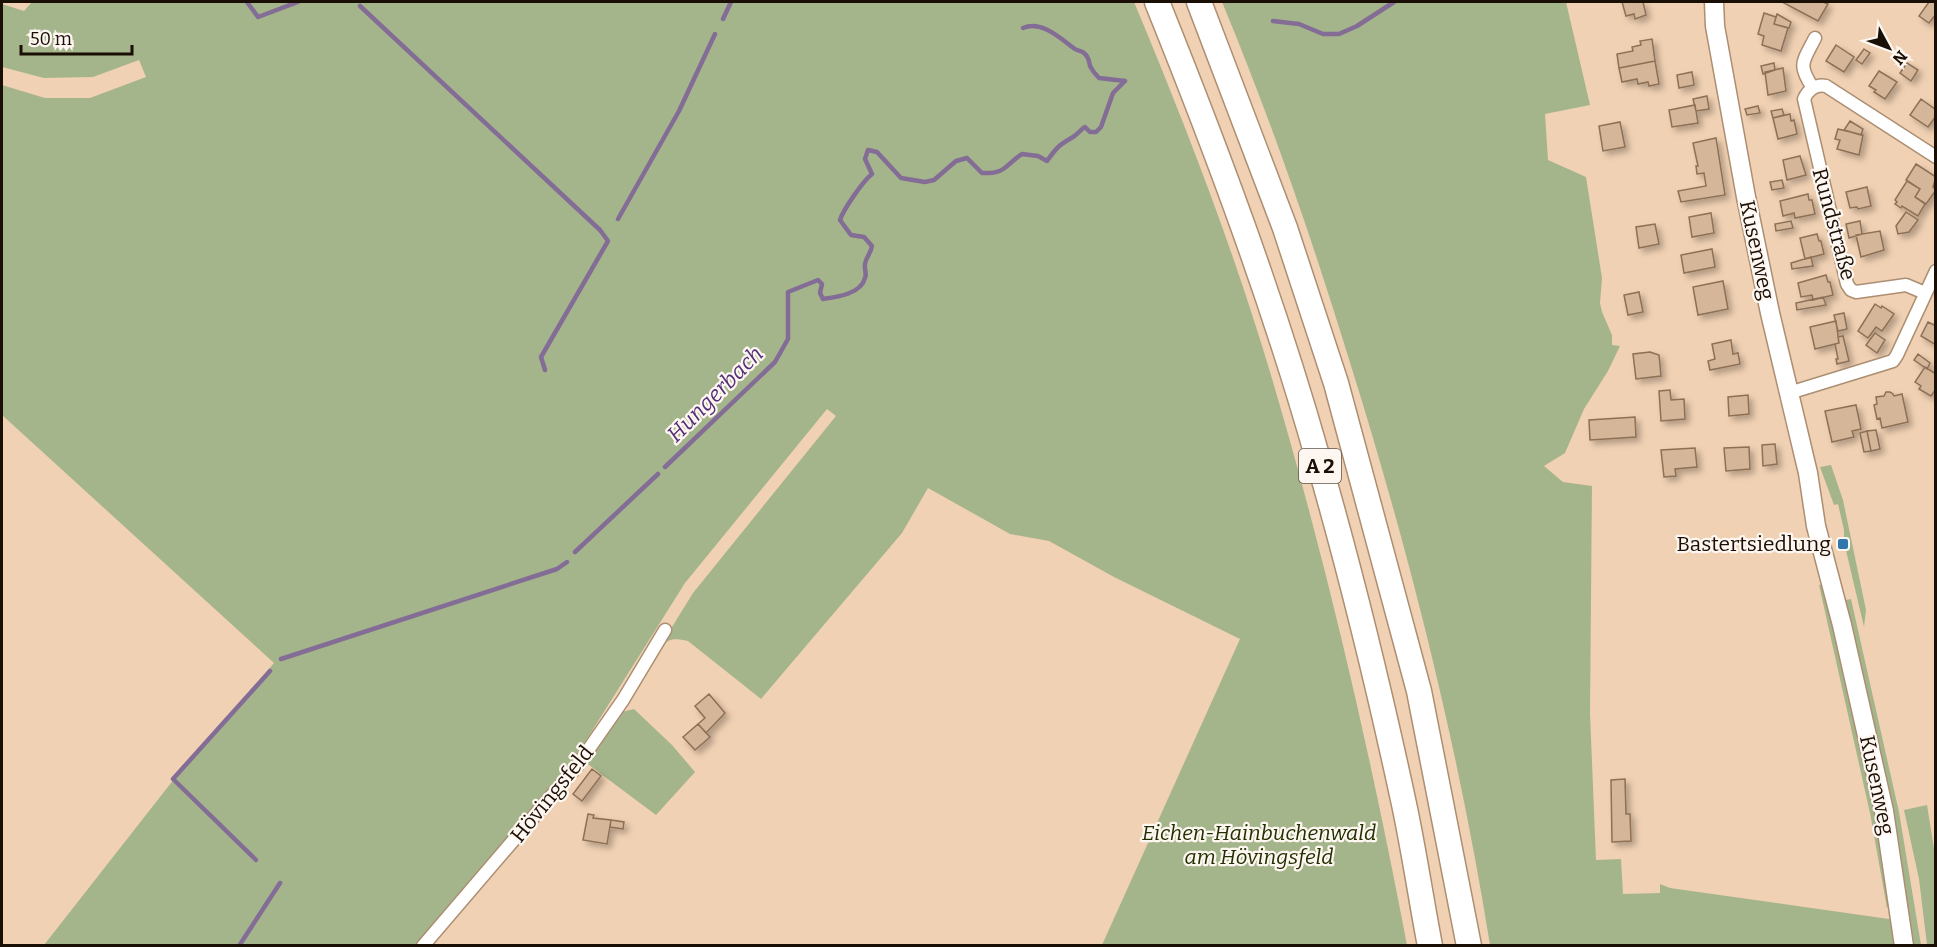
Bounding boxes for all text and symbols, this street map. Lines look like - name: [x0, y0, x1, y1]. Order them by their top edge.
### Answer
- scale bar: [21, 18, 132, 56]
- north arrow: [1859, 18, 1919, 78]
- text: 50 m: [30, 28, 72, 50]
- text: N: [1889, 47, 1911, 68]
- street label: Rundstraße: [1807, 165, 1861, 283]
- street label: Kusenweg: [1734, 198, 1780, 302]
- water label: Hungerbach: [661, 340, 769, 448]
- road number: A 2: [1299, 449, 1341, 483]
- place label: Bastertsiedlung: [1677, 531, 1831, 557]
- marker: Bastertsiedlung: [1836, 537, 1850, 551]
- street label: Kusenweg: [1854, 733, 1900, 837]
- street label: Hövingsfeld: [505, 740, 599, 848]
- park label: Eichen-Hainbuchenwald am Hövingsfeld: [1142, 820, 1376, 870]

